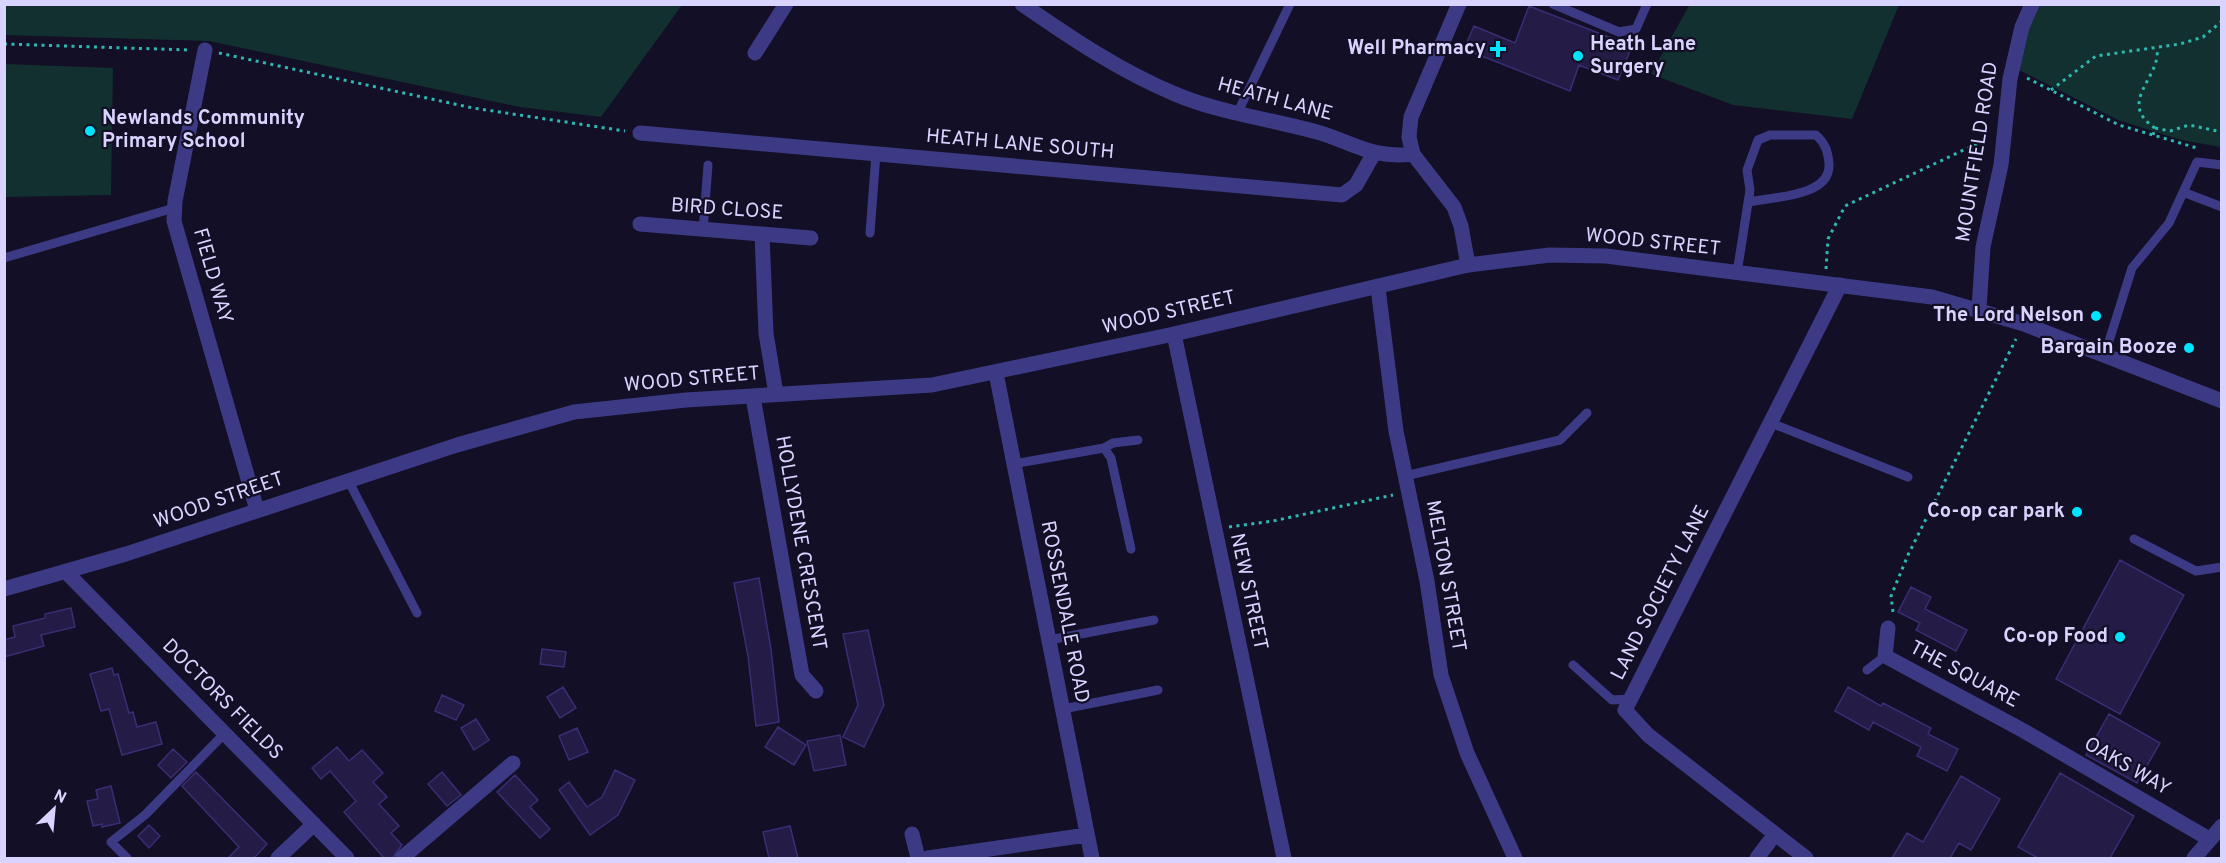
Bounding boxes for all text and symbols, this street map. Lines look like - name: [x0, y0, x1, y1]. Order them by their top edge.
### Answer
- place label: Heath Lane Surgery: [1590, 32, 1696, 81]
- place label: Well Pharmacy: [1347, 36, 1486, 62]
- marker: Well Pharmacy: [1491, 42, 1505, 56]
- marker: Heath Lane Surgery: [1571, 49, 1585, 63]
- street label: MOUNTFIELD ROAD: [1951, 60, 2005, 244]
- street label: HEATH LANE: [1214, 72, 1336, 128]
- place label: Newlands Community Primary School: [102, 106, 305, 155]
- marker: Newlands Community Primary School: [83, 124, 97, 138]
- street label: HEATH LANE SOUTH: [925, 124, 1115, 166]
- street label: BIRD CLOSE: [670, 193, 784, 227]
- street label: WOOD STREET: [1584, 223, 1722, 263]
- street label: FIELD WAY: [186, 225, 238, 327]
- street label: WOOD STREET: [1100, 285, 1238, 341]
- place label: The Lord Nelson: [1933, 303, 2084, 329]
- marker: The Lord Nelson: [2089, 309, 2103, 323]
- place label: Bargain Booze: [2040, 335, 2177, 361]
- marker: Bargain Booze: [2182, 341, 2196, 355]
- street label: WOOD STREET: [623, 361, 761, 399]
- street label: HOLLYDENE CRESCENT: [768, 434, 832, 652]
- street label: WOOD STREET: [150, 467, 288, 535]
- street label: MELTON STREET: [1419, 498, 1471, 654]
- place label: Co-op car park: [1927, 499, 2065, 525]
- street label: LAND SOCIETY LANE: [1606, 501, 1716, 685]
- marker: Co-op car park: [2070, 505, 2084, 519]
- street label: ROSSENDALE ROAD: [1034, 519, 1094, 705]
- street label: NEW STREET: [1223, 531, 1273, 653]
- place label: Co-op Food: [2003, 624, 2108, 650]
- marker: Co-op Food: [2113, 630, 2127, 644]
- street label: DOCTORS FIELDS: [156, 634, 288, 766]
- street label: THE SQUARE: [1905, 635, 2023, 715]
- street label: OAKS WAY: [2079, 732, 2175, 802]
- north arrow: [24, 779, 84, 839]
- text: N: [50, 786, 69, 809]

